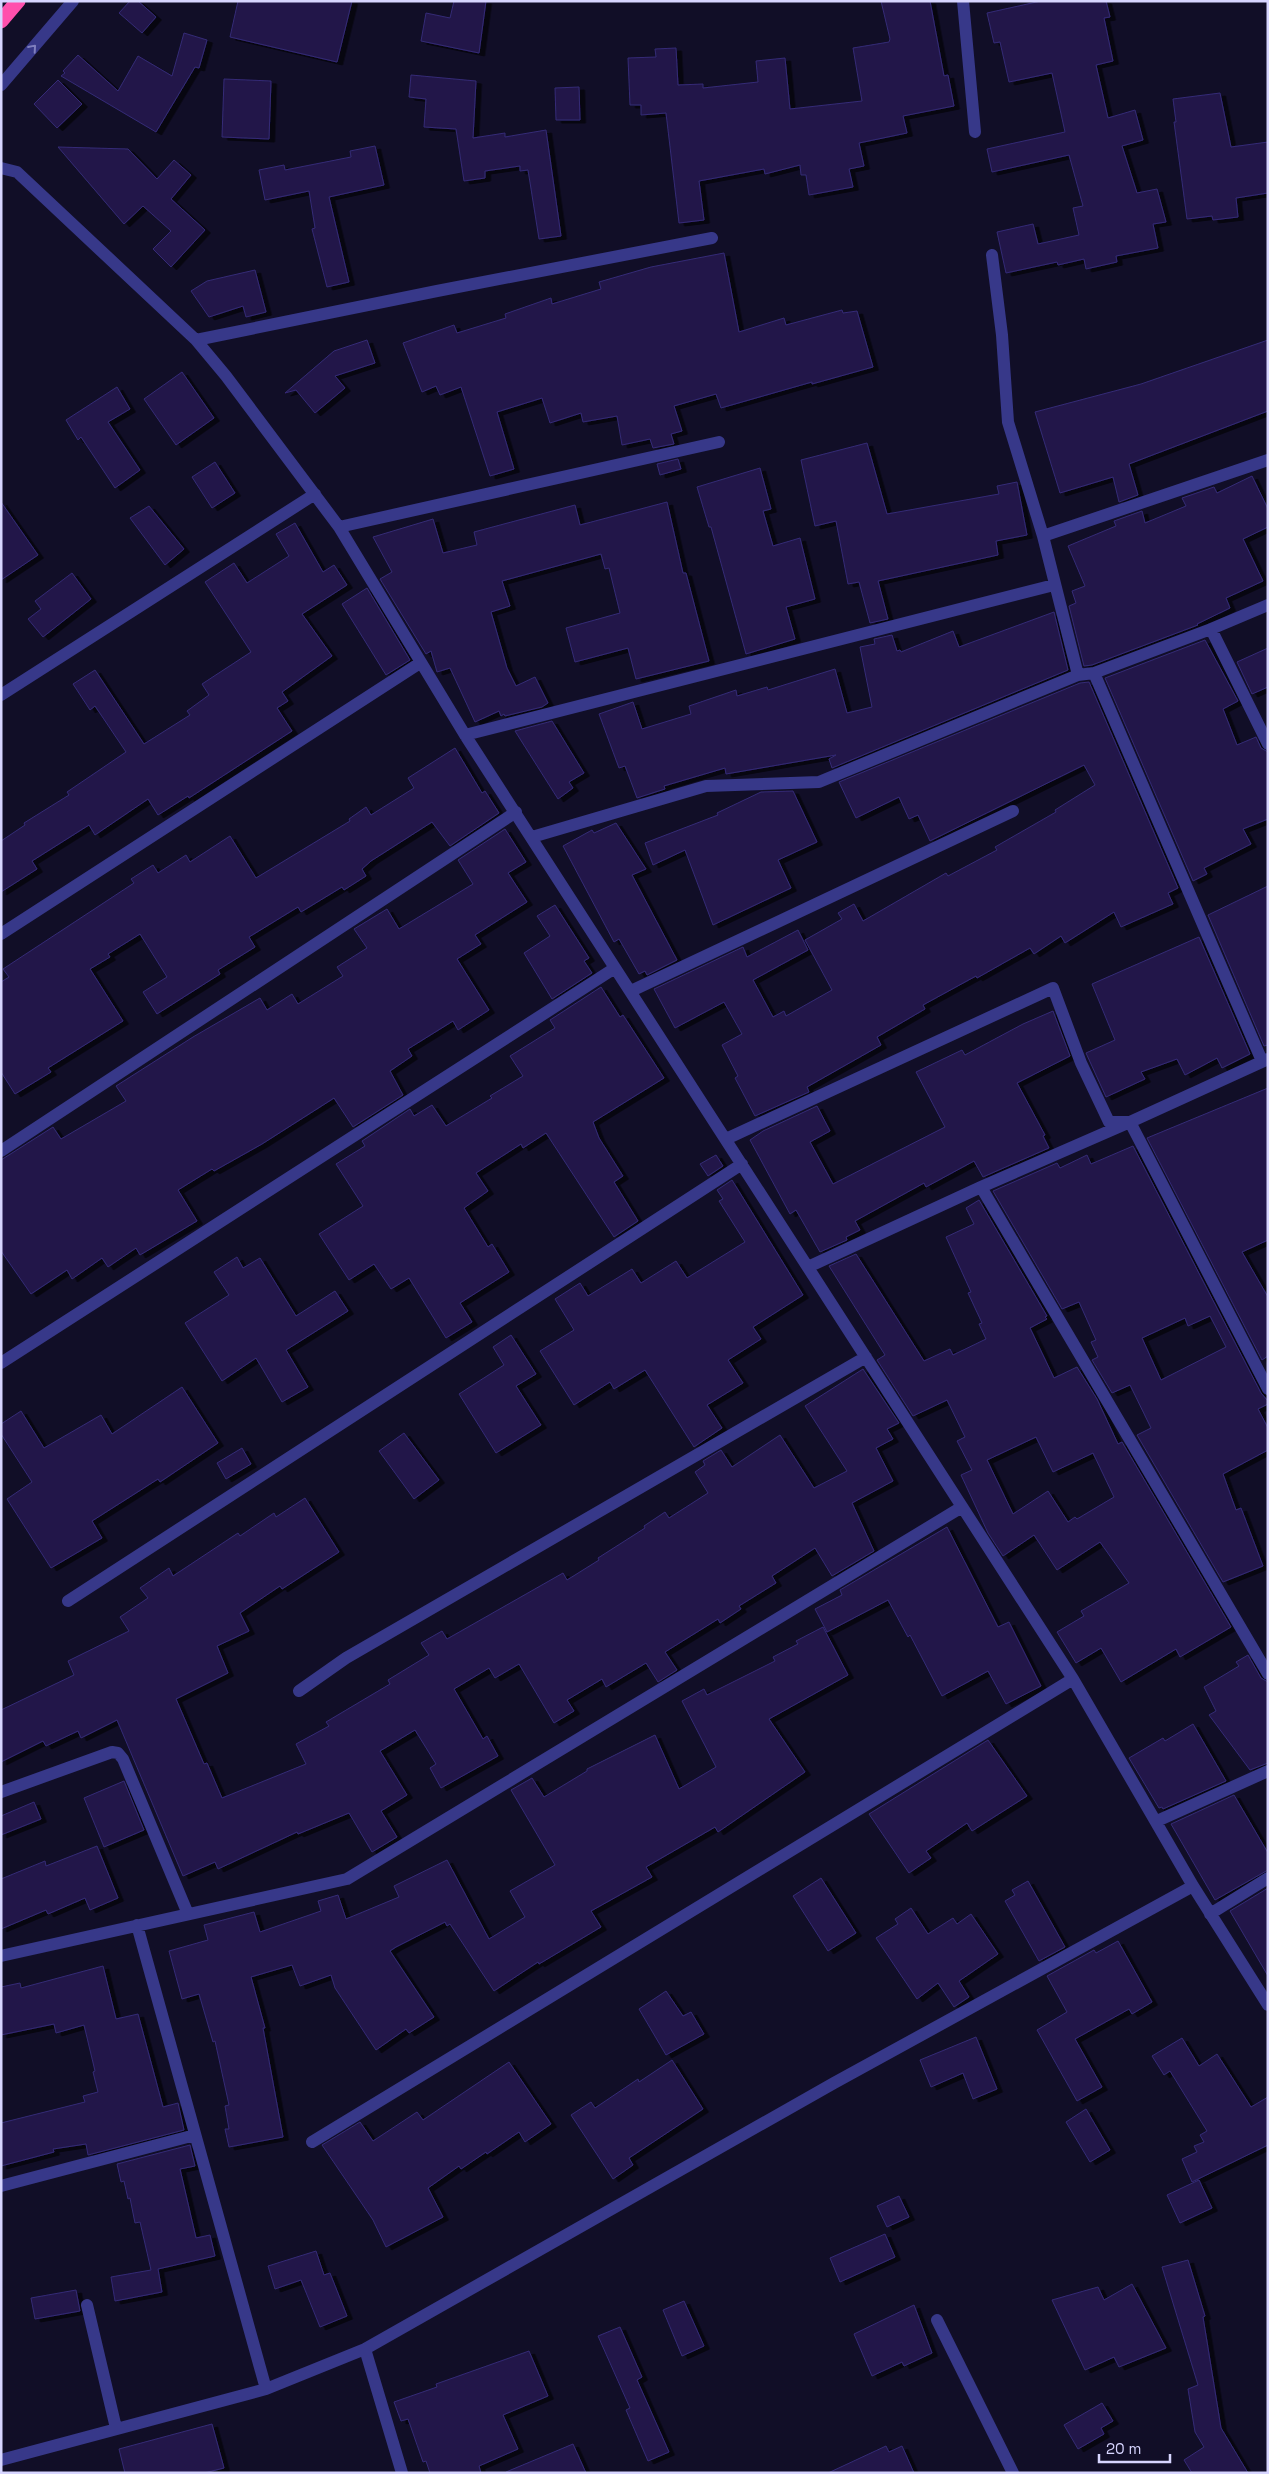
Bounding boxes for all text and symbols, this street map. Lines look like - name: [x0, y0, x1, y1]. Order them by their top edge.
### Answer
- one-way arrow: [27, 45, 36, 54]
- scale bar: [1099, 2432, 1170, 2464]
- text: 20 m: [1106, 2439, 1141, 2458]

